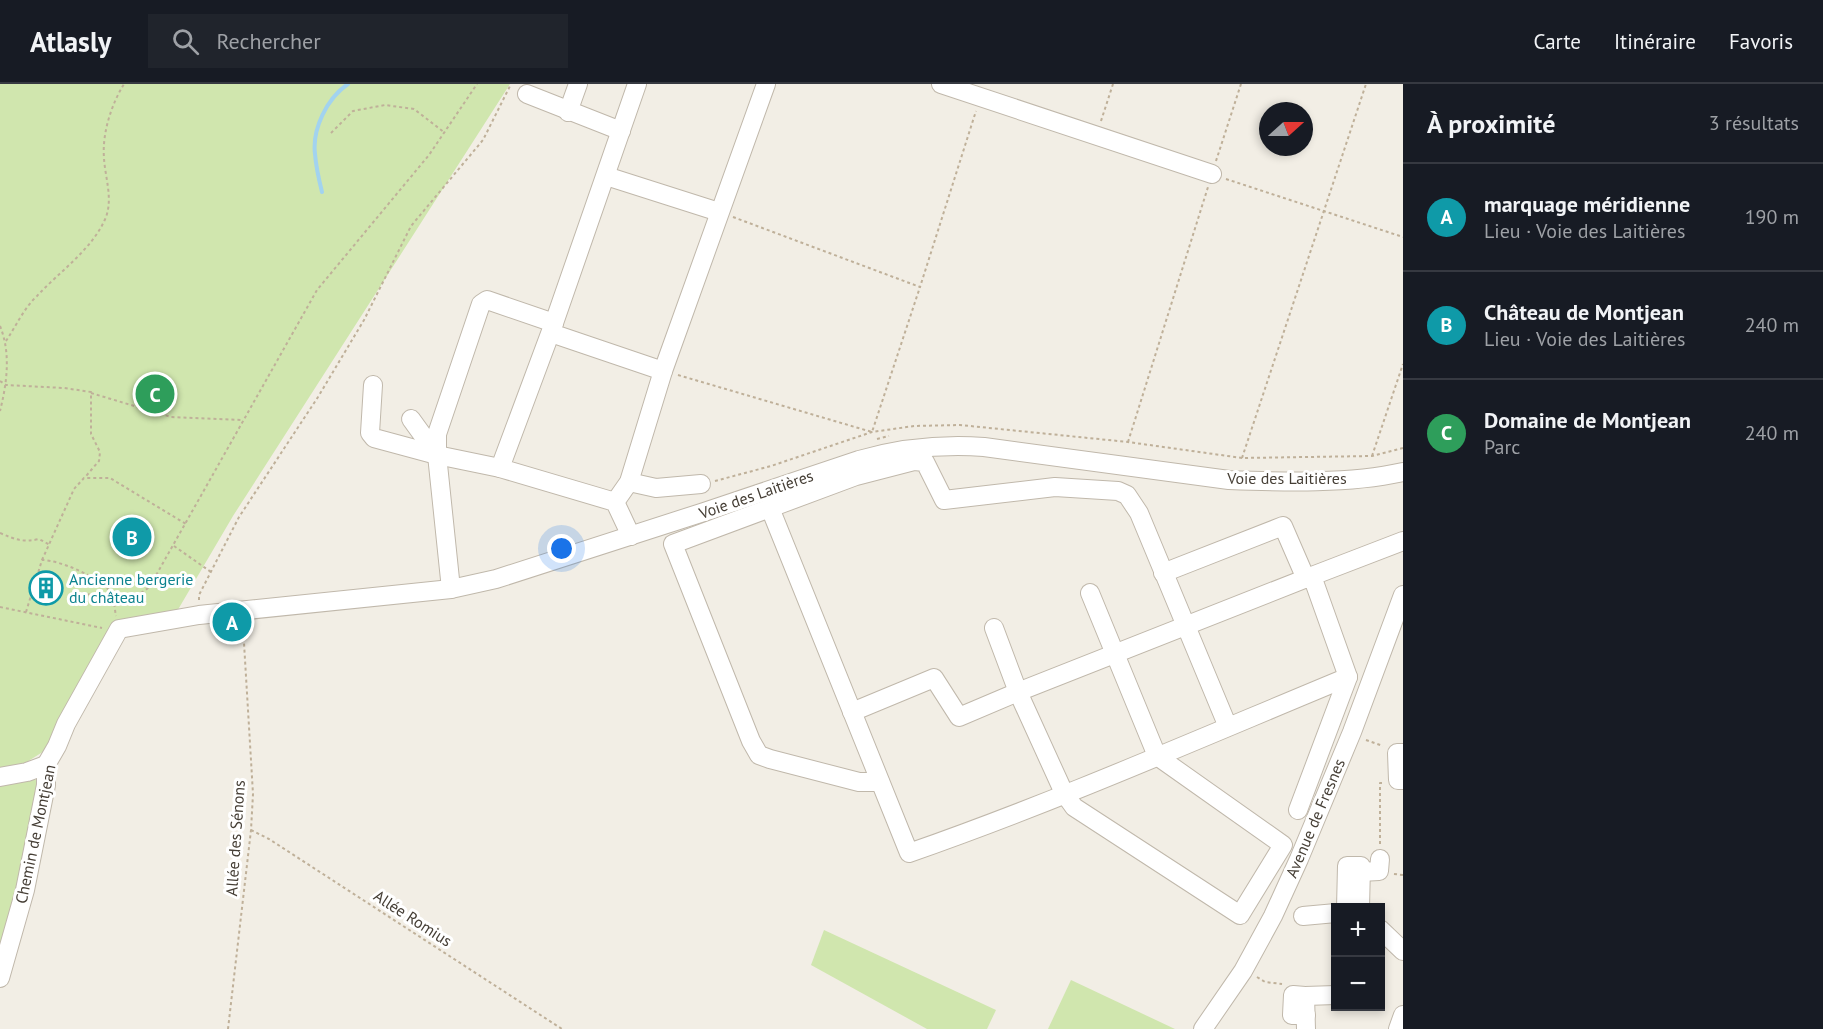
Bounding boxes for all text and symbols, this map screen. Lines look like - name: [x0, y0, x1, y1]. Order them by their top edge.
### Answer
- search box: [148, 14, 568, 68]
- text: Atlasly: [30, 23, 112, 60]
- icon: search: [169, 25, 202, 58]
- text: Rechercher: [217, 27, 321, 55]
- text: Carte: [1534, 28, 1581, 55]
- text: Itinéraire: [1614, 28, 1696, 55]
- text: Favoris: [1729, 28, 1793, 55]
- north arrow: [1259, 102, 1313, 156]
- text: À proximité: [1427, 107, 1555, 140]
- text: 3 résultats: [1709, 110, 1799, 136]
- text: marquage méridienne: [1484, 190, 1690, 218]
- text: A: [1440, 204, 1453, 230]
- text: 190 m: [1745, 204, 1799, 230]
- text: Lieu · Voie des Laitières: [1484, 218, 1685, 244]
- text: Château de Montjean: [1484, 298, 1684, 326]
- text: B: [1441, 312, 1452, 338]
- text: 240 m: [1745, 312, 1799, 338]
- text: Lieu · Voie des Laitières: [1484, 326, 1685, 352]
- pin: C: [136, 372, 174, 416]
- text: Domaine de Montjean: [1484, 406, 1691, 434]
- text: C: [1441, 420, 1452, 446]
- text: 240 m: [1745, 420, 1799, 446]
- text: Parc: [1484, 434, 1520, 460]
- street label: Voie des Laitières: [695, 465, 816, 523]
- street label: Voie des Laitières: [1226, 468, 1347, 488]
- pin: B: [112, 514, 152, 560]
- your location: [547, 534, 576, 563]
- place label: Ancienne bergerie du château: [69, 569, 193, 607]
- building icon: Ancienne bergerie du château: [28, 570, 64, 606]
- pin: A: [212, 600, 252, 644]
- street label: Avenue de Fresnes: [1281, 755, 1349, 881]
- street label: Chemin de Montjean: [10, 763, 60, 905]
- street label: Allée des Sénons: [221, 779, 249, 897]
- street label: Allée Romius: [370, 885, 456, 951]
- map controls: [1331, 903, 1385, 1011]
- button: +: [1331, 903, 1385, 957]
- button: −: [1331, 957, 1385, 1011]

